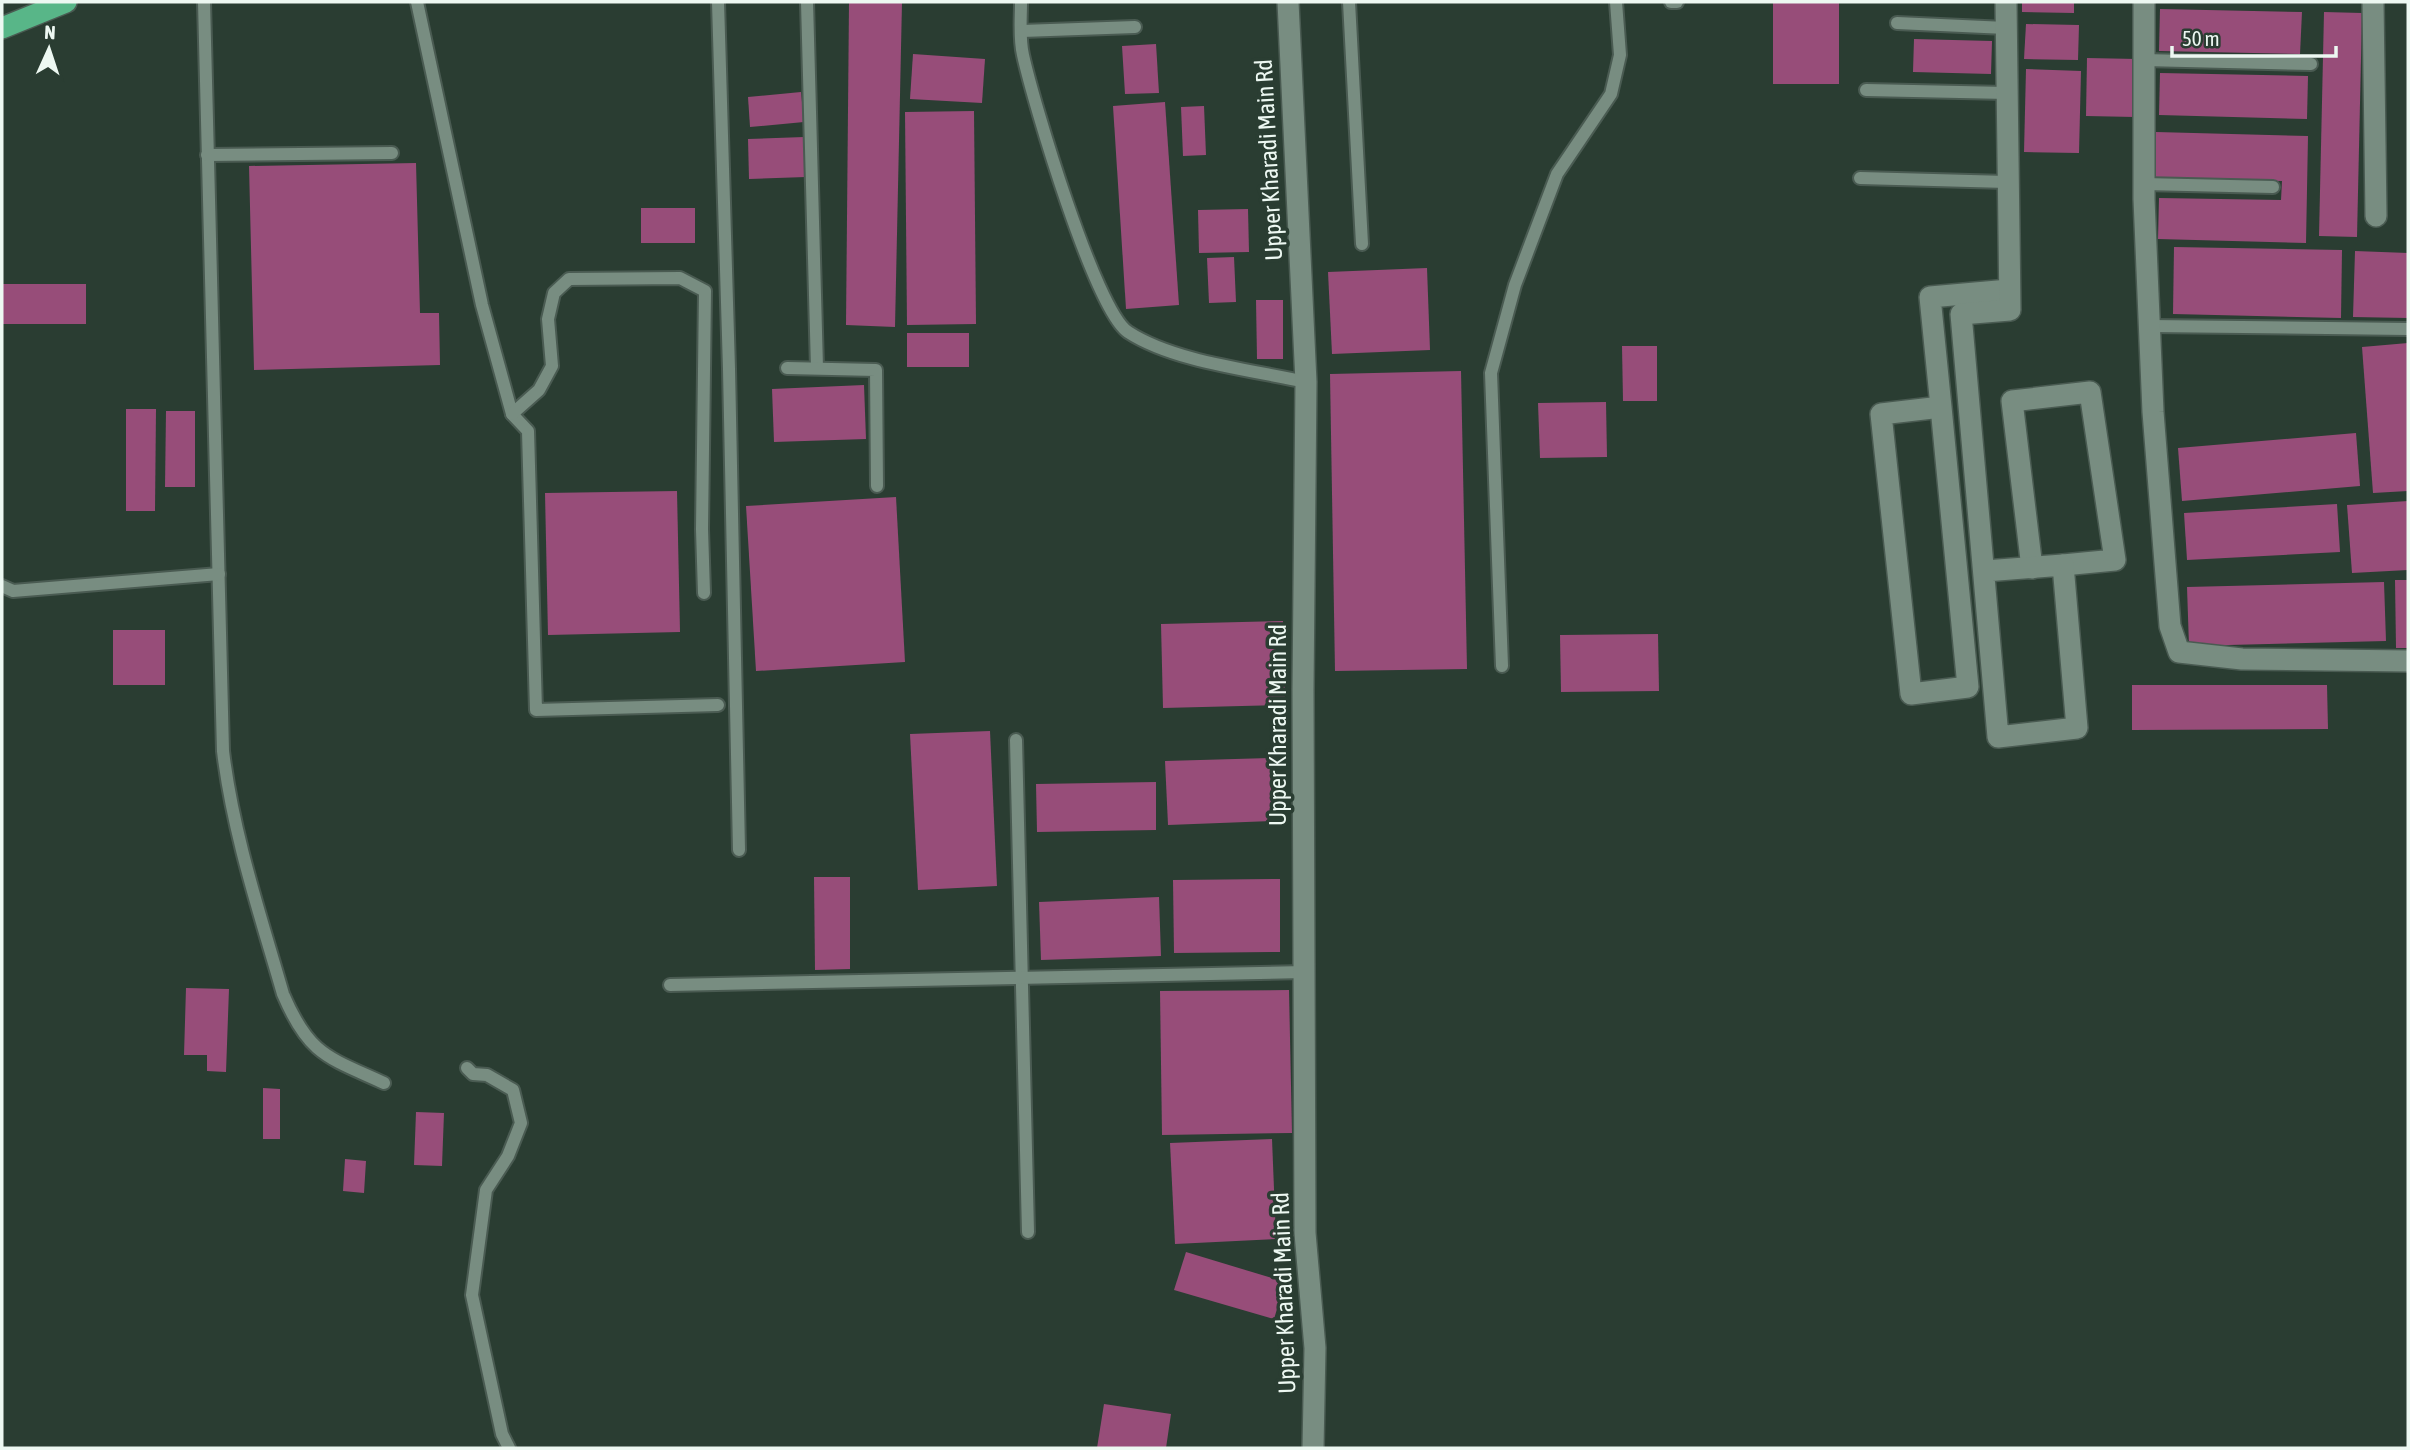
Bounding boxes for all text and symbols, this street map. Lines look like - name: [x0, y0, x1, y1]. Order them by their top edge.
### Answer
- north arrow: [14, 14, 84, 84]
- scale bar: [2172, 14, 2336, 58]
- text: N: [44, 21, 56, 43]
- text: 50 m: [2182, 26, 2220, 50]
- street label: Upper Kharadi Main Rd: [1250, 59, 1287, 261]
- street label: Upper Kharadi Main Rd: [1264, 624, 1291, 826]
- street label: Upper Kharadi Main Rd: [1266, 1192, 1301, 1394]

